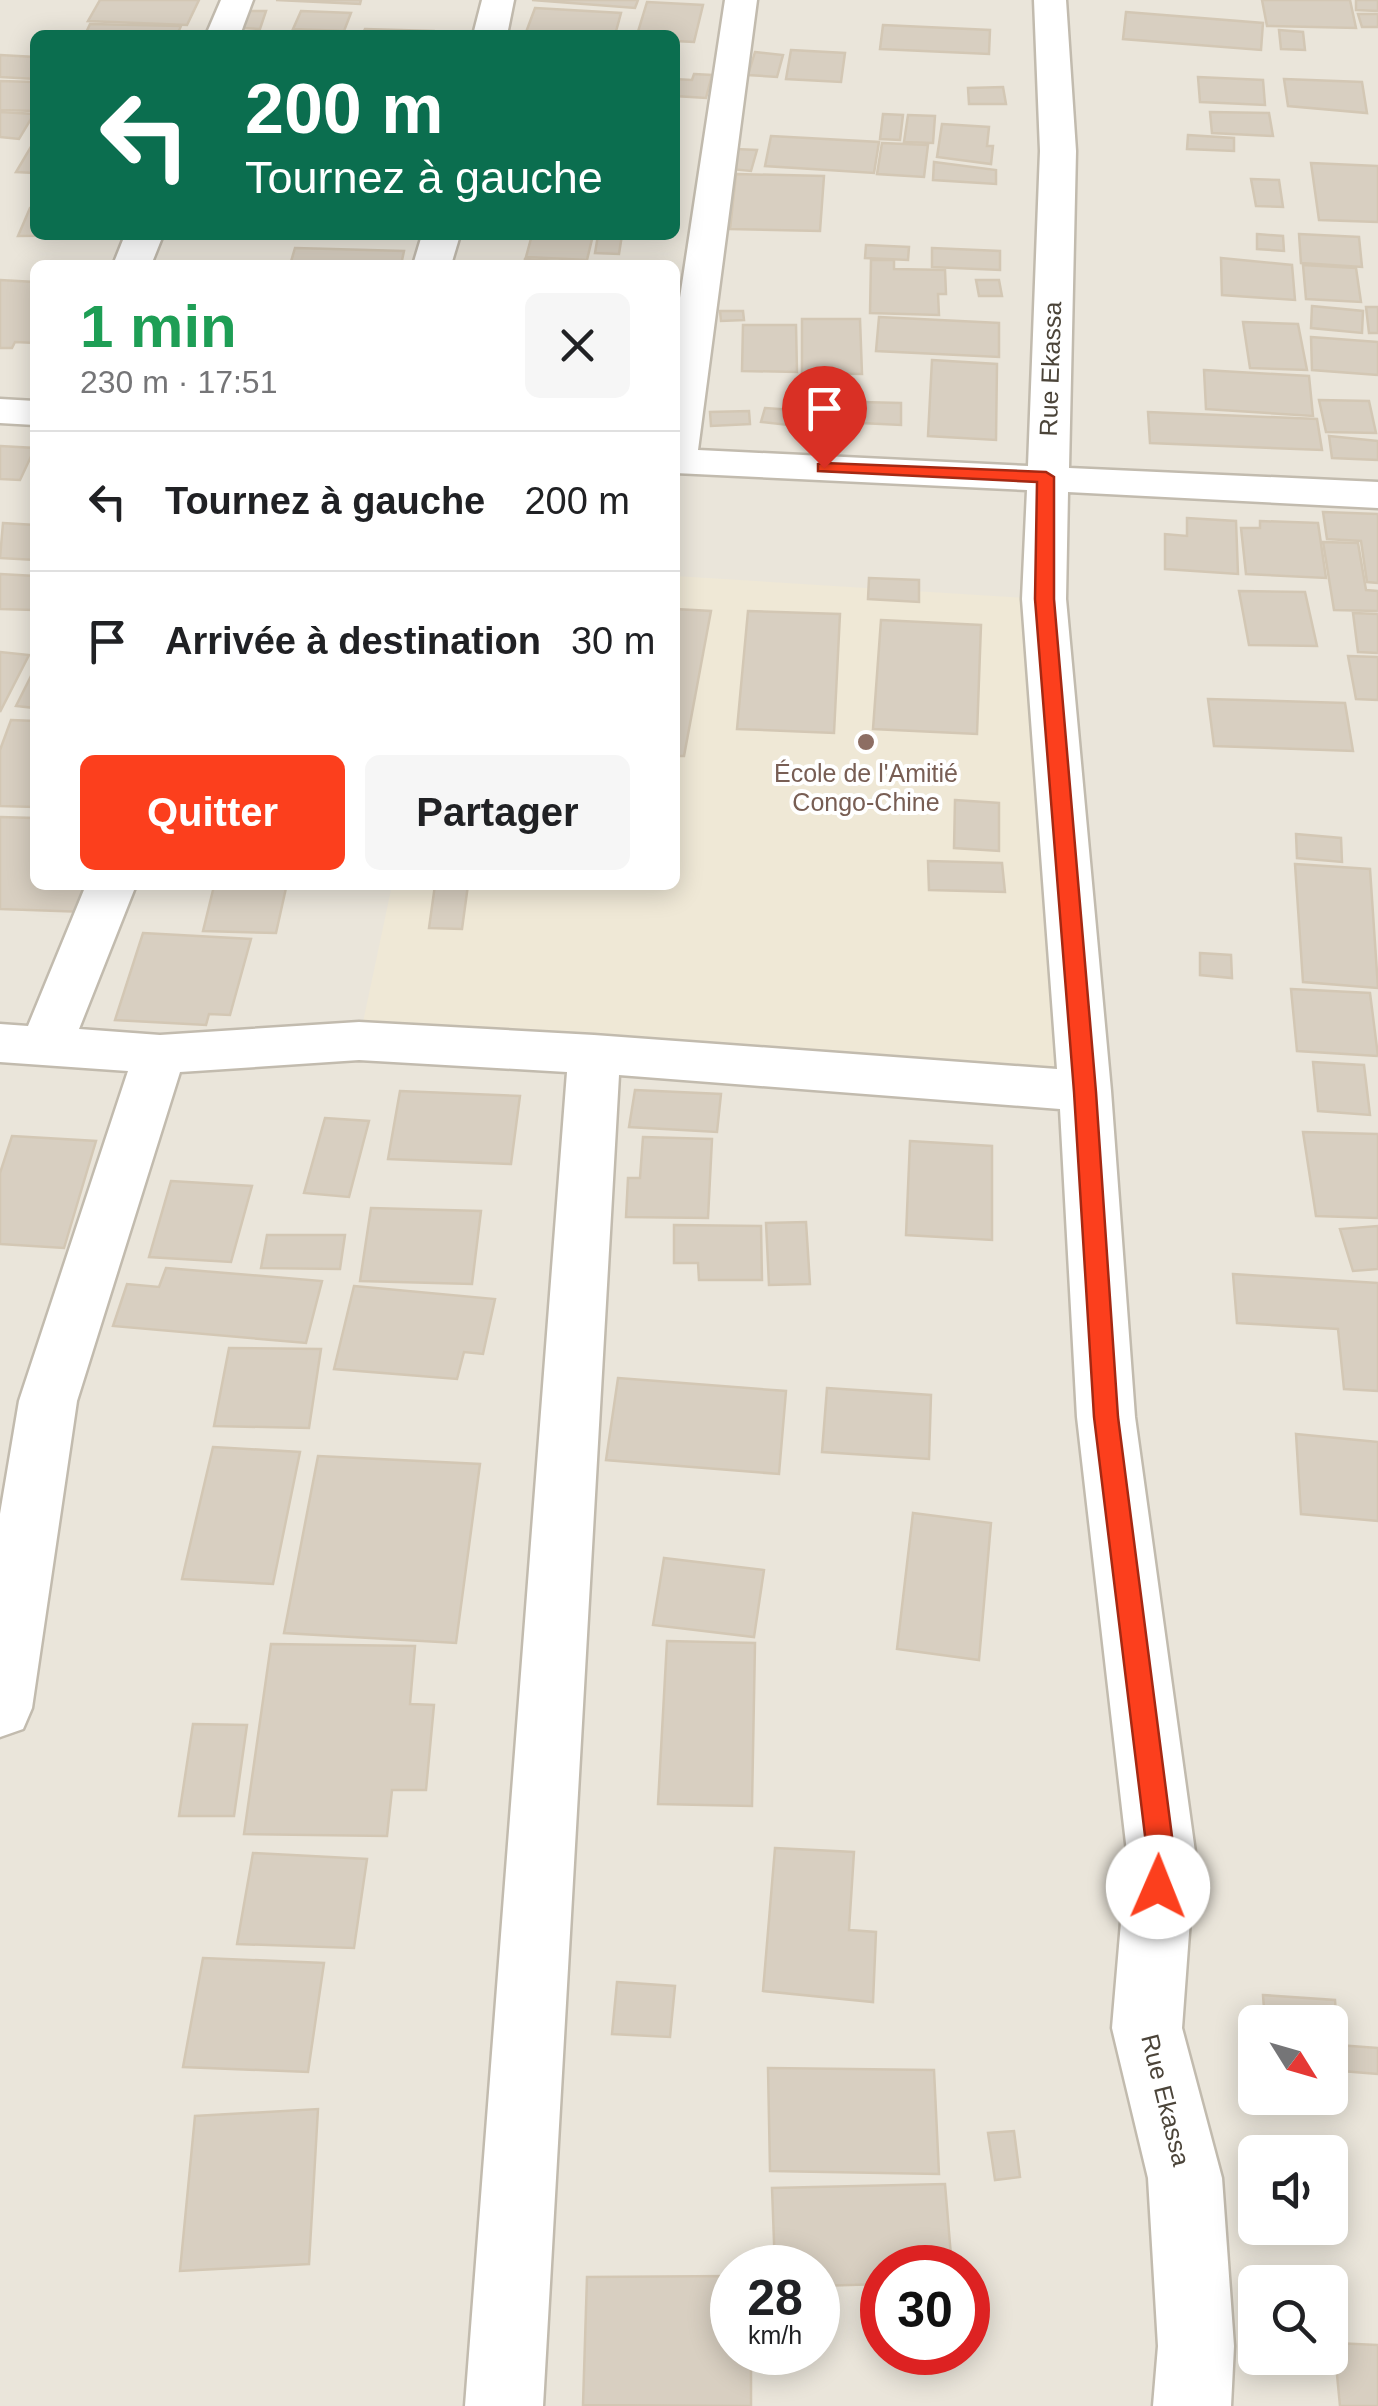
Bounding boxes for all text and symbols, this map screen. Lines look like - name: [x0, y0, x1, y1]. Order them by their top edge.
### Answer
- icon: left: [80, 70, 210, 200]
- text: 200 m: [245, 70, 443, 148]
- text: Tournez à gauche: [245, 152, 603, 203]
- text: 1 min: [80, 293, 237, 360]
- button: close: [525, 293, 630, 398]
- street label: Rue Ekassa: [1034, 301, 1066, 437]
- text: 230 m · 17:51: [80, 364, 277, 400]
- pin: [782, 366, 867, 469]
- icon: arrive: [797, 381, 852, 436]
- icon: left: [80, 474, 135, 529]
- text: Tournez à gauche: [165, 480, 485, 522]
- text: 200 m: [524, 480, 630, 522]
- icon: arrive: [80, 614, 135, 669]
- text: Arrivée à destination: [165, 620, 541, 662]
- text: 30 m: [571, 620, 655, 662]
- marker: École de l'Amitié Congo-Chine: [855, 731, 877, 753]
- button: Quitter: [80, 755, 345, 870]
- button: Partager: [365, 755, 630, 870]
- place label: École de l'Amitié Congo-Chine: [774, 759, 958, 816]
- position arrow: [1106, 1835, 1210, 1939]
- north arrow: [1238, 2005, 1348, 2115]
- map controls: [1238, 2005, 1348, 2375]
- street label: Rue Ekassa: [1136, 2031, 1196, 2169]
- button: sound: [1238, 2135, 1348, 2245]
- speed limit sign: 30: [860, 2245, 990, 2375]
- button: search: [1238, 2265, 1348, 2375]
- text: 28: [747, 2270, 803, 2326]
- text: km/h: [748, 2321, 802, 2349]

